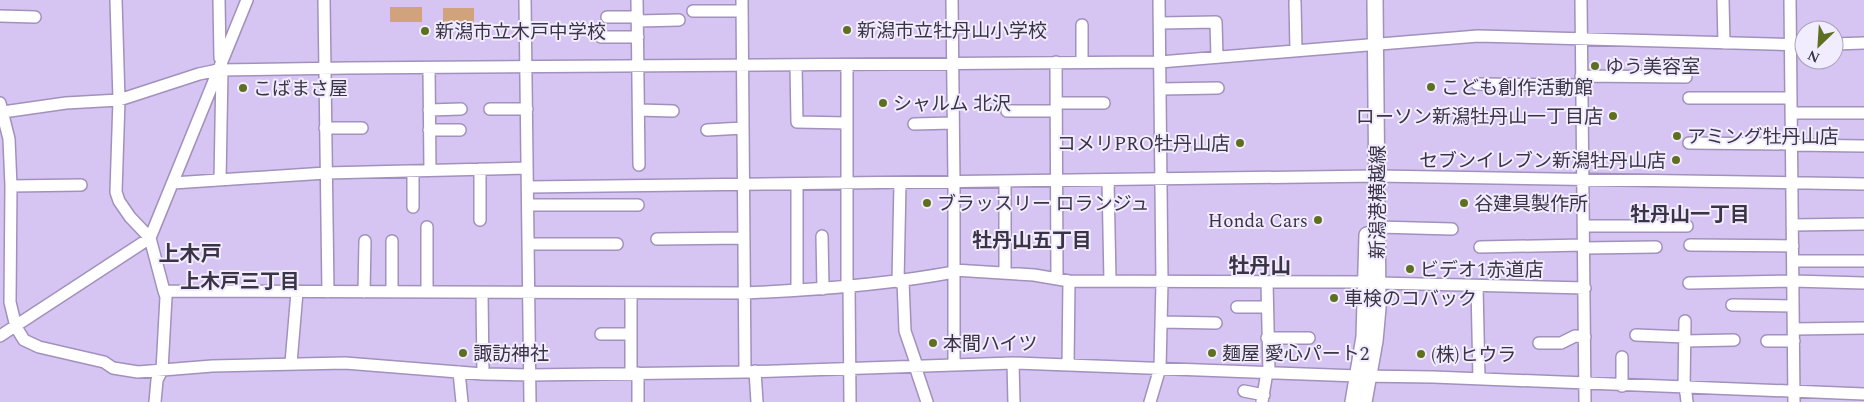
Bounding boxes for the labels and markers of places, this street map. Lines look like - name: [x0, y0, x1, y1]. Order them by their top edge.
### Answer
- place label: 新潟市立牡丹山小学校: [857, 17, 1047, 46]
- place label: 新潟市立木戸中学校: [435, 18, 606, 47]
- marker: 新潟市立牡丹山小学校: [841, 24, 853, 36]
- marker: 新潟市立木戸中学校: [419, 25, 431, 37]
- place label: ゆう美容室: [1605, 53, 1700, 82]
- marker: ゆう美容室: [1589, 60, 1601, 72]
- place label: こども創作活動館: [1441, 74, 1593, 103]
- place label: こばまさ屋: [253, 75, 348, 104]
- marker: こども創作活動館: [1425, 81, 1437, 93]
- marker: こばまさ屋: [237, 82, 249, 94]
- place label: シャルム 北沢: [893, 90, 1011, 119]
- marker: シャルム 北沢: [877, 97, 889, 109]
- place label: ローソン新潟牡丹山一丁目店: [1356, 103, 1603, 132]
- marker: ローソン新潟牡丹山一丁目店: [1607, 110, 1619, 122]
- place label: アミング牡丹山店: [1687, 123, 1839, 152]
- place label: コメリPRO牡丹山店: [1057, 130, 1230, 159]
- marker: アミング牡丹山店: [1671, 130, 1683, 142]
- marker: コメリPRO牡丹山店: [1234, 137, 1246, 149]
- place label: セブンイレブン新潟牡丹山店: [1419, 147, 1666, 176]
- marker: セブンイレブン新潟牡丹山店: [1670, 154, 1682, 166]
- place label: ブラッスリー ロランジュ: [937, 190, 1149, 219]
- place label: 谷建具製作所: [1474, 190, 1588, 219]
- marker: ブラッスリー ロランジュ: [921, 197, 933, 209]
- marker: 谷建具製作所: [1458, 197, 1470, 209]
- place label: Honda Cars: [1208, 207, 1308, 236]
- marker: Honda Cars: [1312, 214, 1324, 226]
- place label: ビデオ1赤道店: [1420, 256, 1544, 285]
- marker: ビデオ1赤道店: [1404, 263, 1416, 275]
- place label: 車検のコバック: [1344, 285, 1477, 314]
- marker: 車検のコバック: [1328, 292, 1340, 304]
- place label: 本間ハイツ: [943, 330, 1038, 359]
- marker: 本間ハイツ: [927, 337, 939, 349]
- place label: 諏訪神社: [473, 340, 549, 369]
- place label: 麺屋 愛心パート2: [1222, 340, 1369, 369]
- place label: (株)ヒウラ: [1431, 341, 1517, 370]
- marker: 諏訪神社: [457, 347, 469, 359]
- marker: 麺屋 愛心パート2: [1206, 347, 1218, 359]
- marker: (株)ヒウラ: [1415, 348, 1427, 360]

